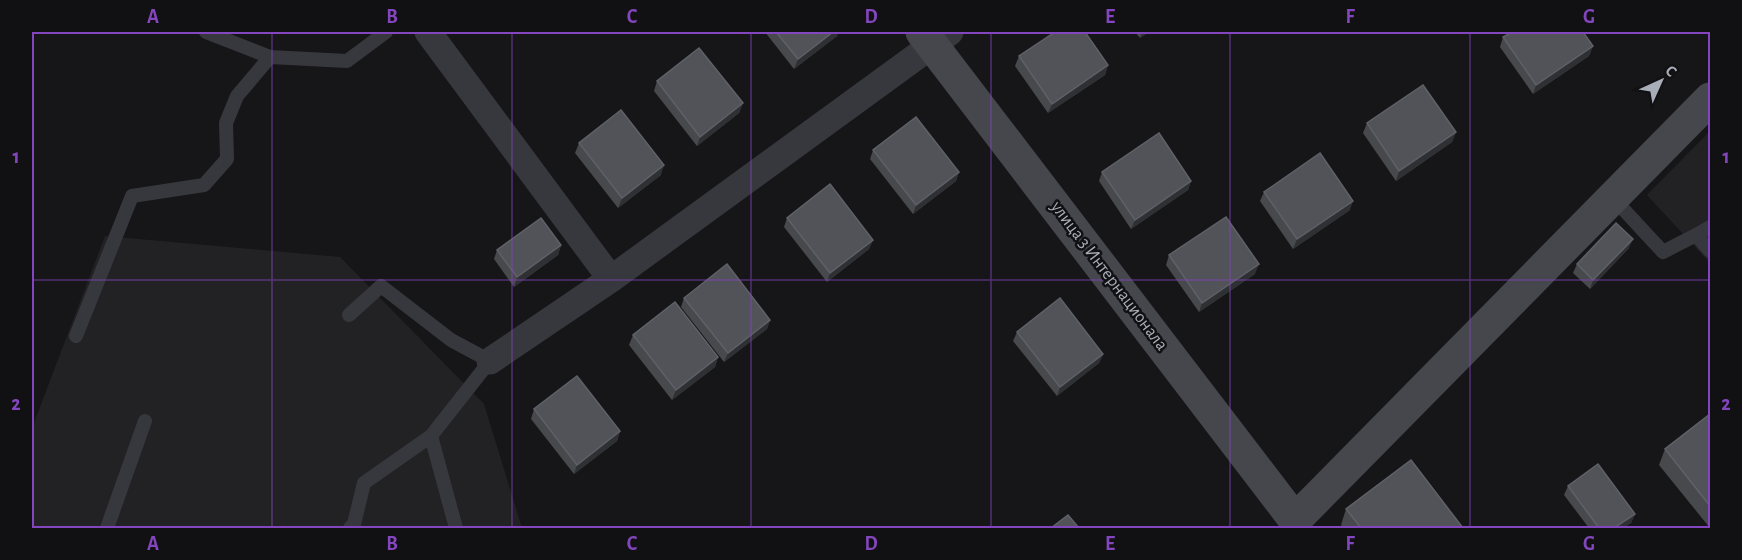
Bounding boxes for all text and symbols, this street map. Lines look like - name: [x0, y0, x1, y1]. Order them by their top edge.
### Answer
- text: A: [147, 7, 159, 27]
- text: B: [386, 7, 398, 27]
- text: C: [627, 7, 638, 27]
- text: D: [864, 7, 878, 27]
- text: E: [1105, 7, 1115, 27]
- text: F: [1345, 7, 1355, 27]
- text: G: [1583, 7, 1595, 27]
- north arrow: [1631, 51, 1691, 111]
- text: С: [1662, 62, 1680, 80]
- text: 1: [12, 147, 20, 167]
- text: 1: [1722, 147, 1730, 167]
- street label: улица 3 Интернационала: [1047, 197, 1171, 354]
- text: 2: [11, 394, 21, 414]
- text: 2: [1721, 394, 1731, 414]
- text: A: [147, 534, 159, 554]
- text: B: [386, 534, 398, 554]
- text: C: [627, 534, 638, 554]
- text: D: [864, 534, 878, 554]
- text: E: [1105, 534, 1115, 554]
- text: F: [1345, 534, 1355, 554]
- text: G: [1583, 534, 1595, 554]

